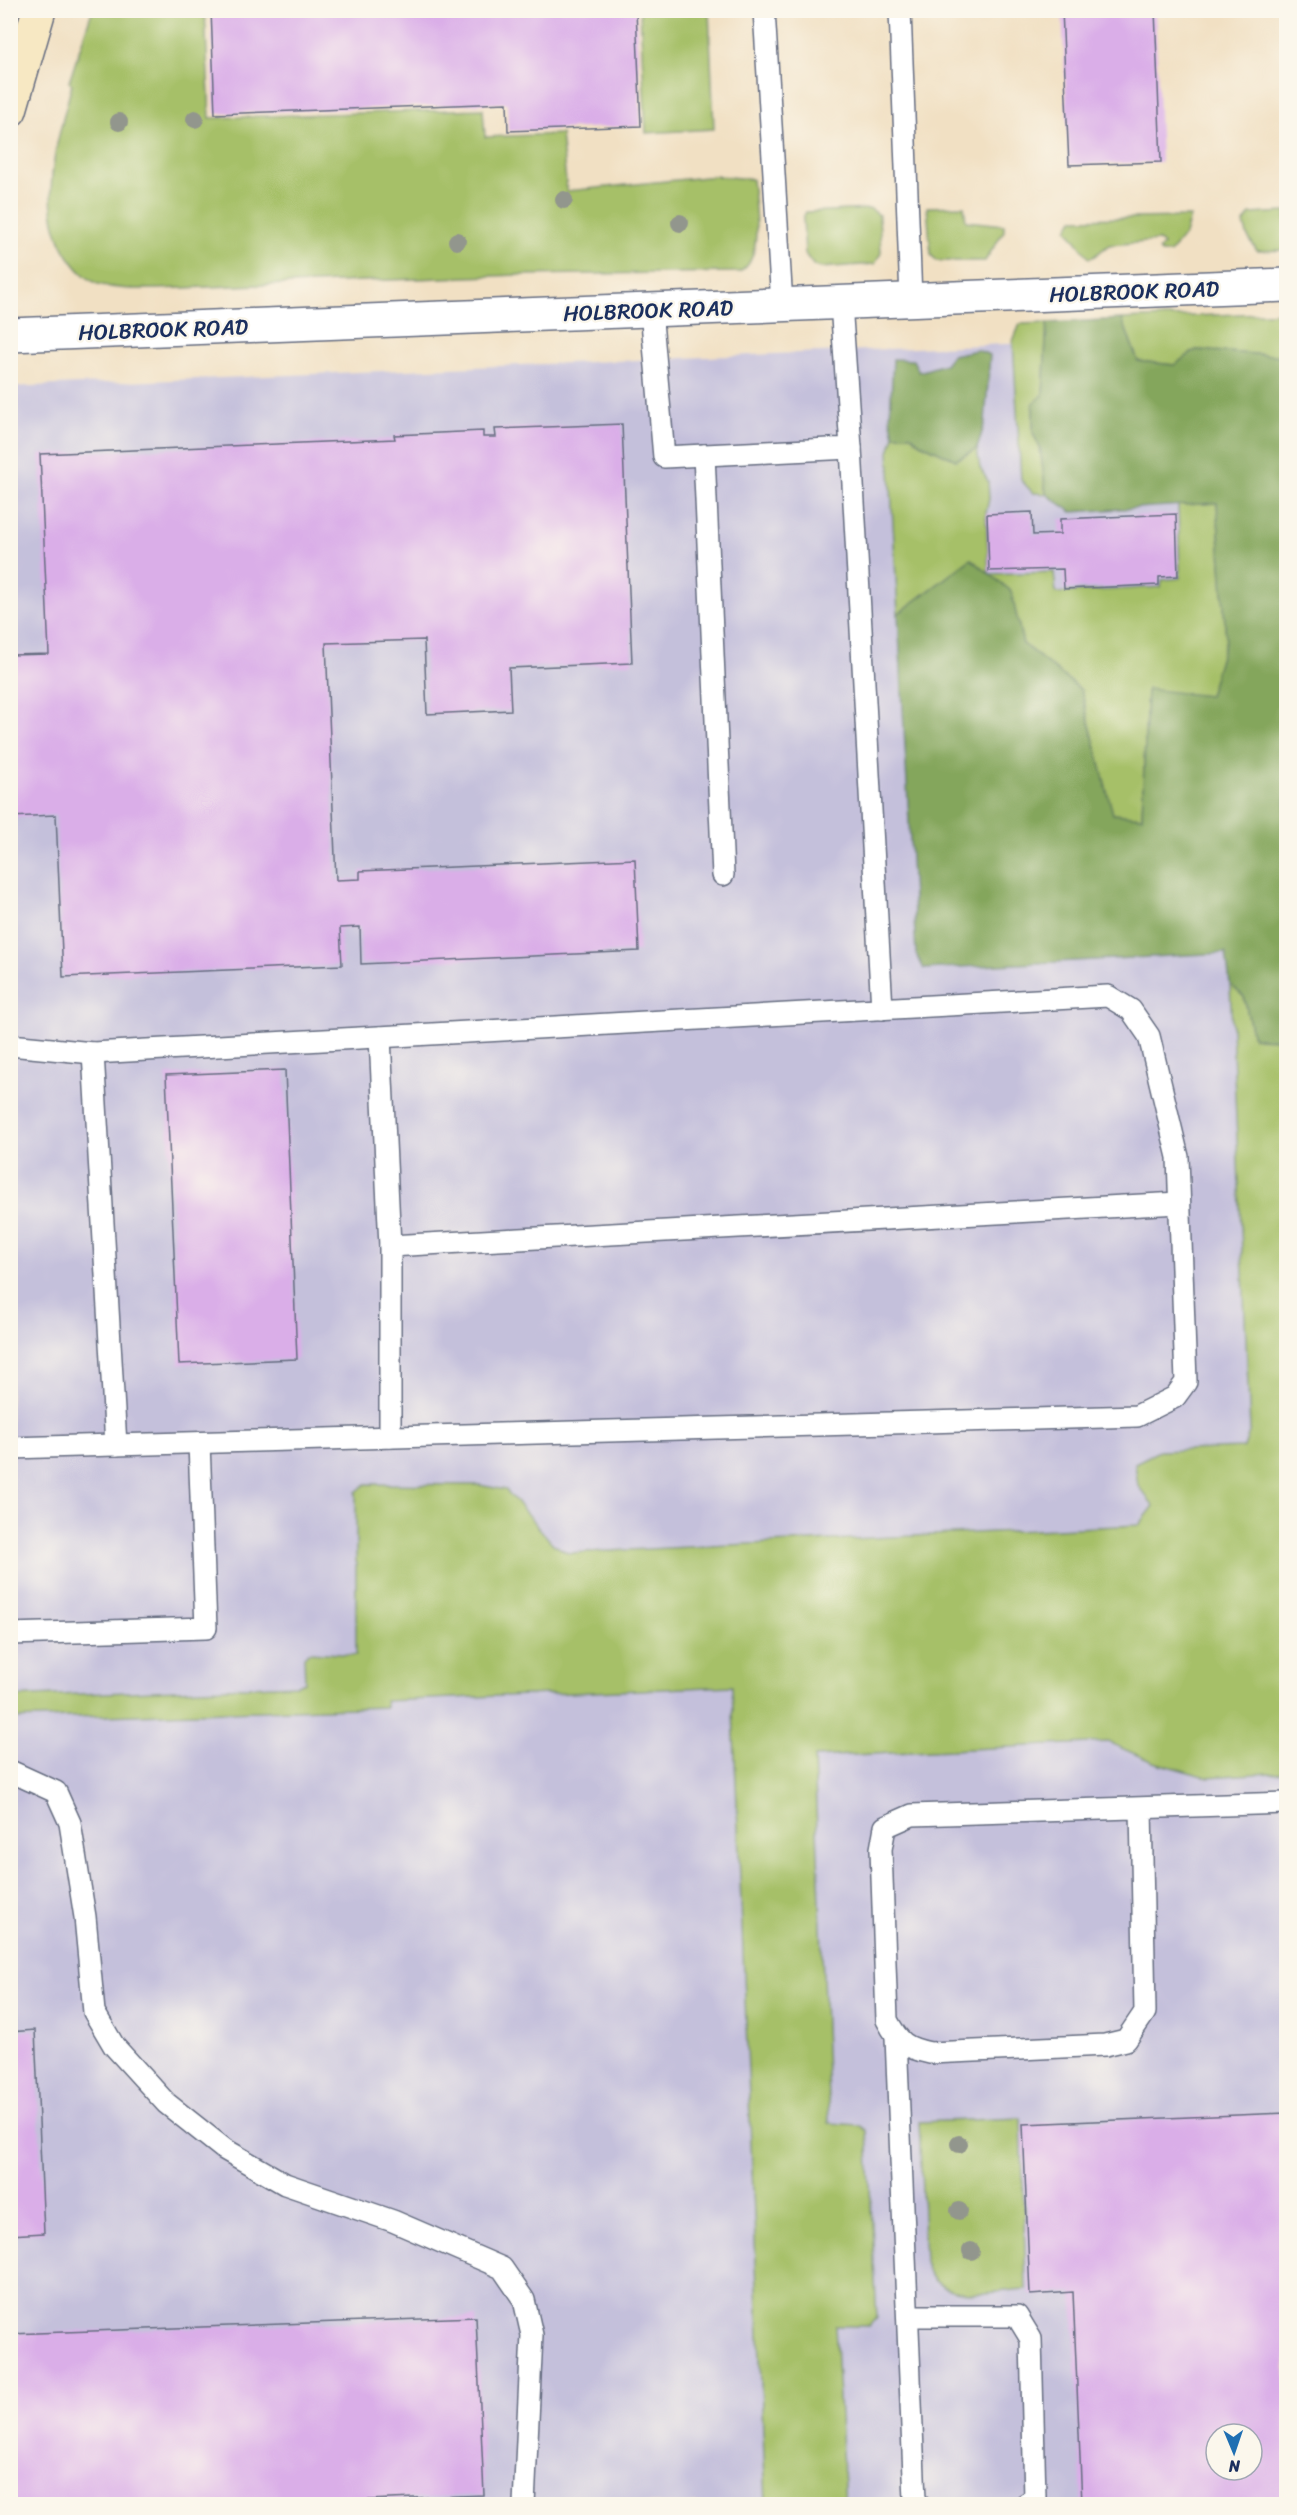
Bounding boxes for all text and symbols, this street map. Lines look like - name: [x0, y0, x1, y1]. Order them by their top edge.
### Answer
- street label: HOLBROOK ROAD: [1048, 269, 1220, 314]
- street label: HOLBROOK ROAD: [562, 288, 734, 333]
- street label: HOLBROOK ROAD: [77, 307, 249, 352]
- north arrow: [1204, 2422, 1264, 2482]
- text: N: [1228, 2452, 1242, 2481]

